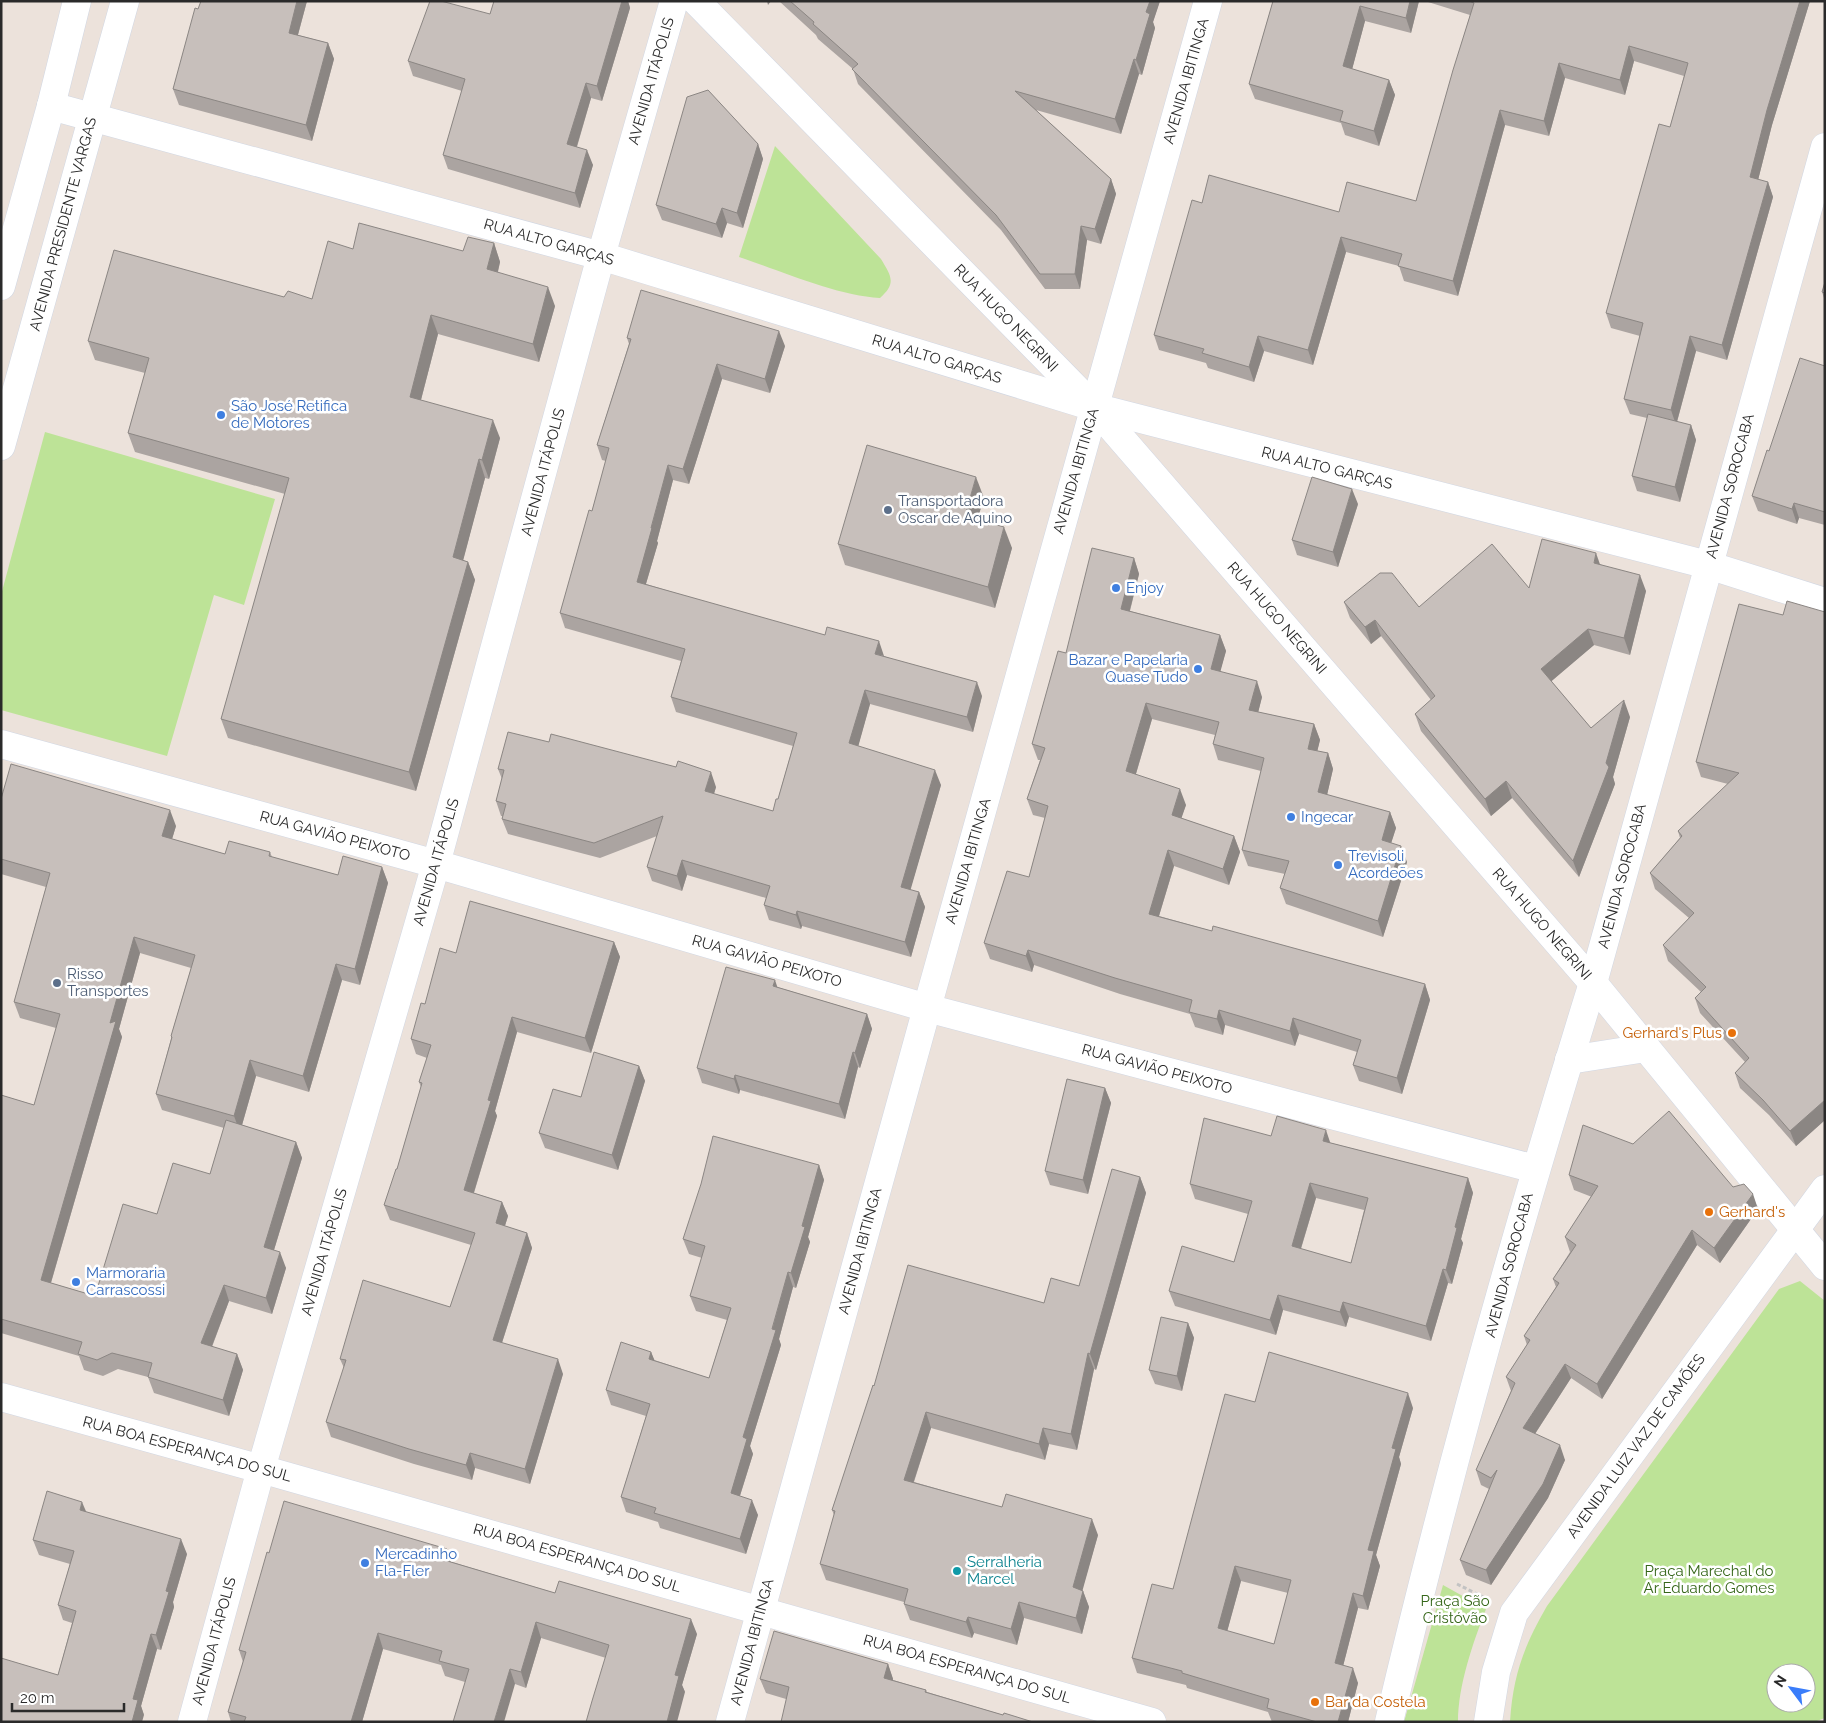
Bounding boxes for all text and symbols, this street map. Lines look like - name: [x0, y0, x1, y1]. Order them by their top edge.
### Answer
- street label: AVENIDA ITÁPOLIS: [624, 15, 678, 147]
- street label: AVENIDA IBITINGA: [1159, 16, 1213, 146]
- street label: AVENIDA PRESIDENTE VARGAS: [26, 115, 100, 333]
- street label: RUA ALTO GARÇAS: [482, 215, 616, 269]
- street label: RUA HUGO NEGRINI: [950, 261, 1062, 375]
- street label: RUA ALTO GARÇAS: [870, 331, 1004, 387]
- place label: São José Retifica de Motores: [231, 397, 347, 432]
- street label: AVENIDA ITÁPOLIS: [517, 406, 569, 538]
- street label: AVENIDA IBITINGA: [1049, 406, 1103, 536]
- marker: São José Retifica de Motores: [215, 409, 227, 421]
- street label: AVENIDA SOROCABA: [1702, 412, 1758, 560]
- street label: RUA ALTO GARÇAS: [1259, 443, 1395, 493]
- place label: Transportadora Oscar de Aquino: [898, 492, 1012, 527]
- marker: Transportadora Oscar de Aquino: [882, 504, 894, 516]
- street label: RUA HUGO NEGRINI: [1223, 558, 1331, 678]
- place label: Enjoy: [1126, 579, 1164, 597]
- marker: Enjoy: [1110, 582, 1122, 594]
- place label: Bazar e Papelaria Quase Tudo: [1068, 651, 1188, 686]
- marker: Bazar e Papelaria Quase Tudo: [1192, 663, 1204, 675]
- street label: AVENIDA ITÁPOLIS: [409, 796, 463, 928]
- street label: AVENIDA IBITINGA: [941, 796, 995, 926]
- street label: AVENIDA SOROCABA: [1594, 802, 1650, 950]
- street label: RUA GAVIÃO PEIXOTO: [258, 807, 412, 865]
- place label: Ingecar: [1301, 808, 1354, 826]
- marker: Ingecar: [1285, 811, 1297, 823]
- place label: Trevisoli Acordeões: [1348, 847, 1423, 882]
- marker: Trevisoli Acordeões: [1332, 859, 1344, 871]
- street label: RUA HUGO NEGRINI: [1488, 864, 1596, 984]
- street label: RUA GAVIÃO PEIXOTO: [690, 931, 844, 991]
- place label: Risso Transportes: [67, 965, 149, 1000]
- marker: Risso Transportes: [51, 977, 63, 989]
- place label: Gerhard's Plus: [1622, 1024, 1722, 1042]
- marker: Gerhard's Plus: [1726, 1027, 1738, 1039]
- street label: RUA GAVIÃO PEIXOTO: [1080, 1040, 1234, 1098]
- street label: AVENIDA ITÁPOLIS: [297, 1186, 351, 1318]
- street label: AVENIDA IBITINGA: [834, 1186, 886, 1316]
- street label: AVENIDA SOROCABA: [1481, 1191, 1537, 1339]
- place label: Gerhard's: [1719, 1203, 1785, 1221]
- marker: Gerhard's: [1703, 1206, 1715, 1218]
- place label: Marmoraria Carrascossi: [86, 1264, 165, 1299]
- marker: Marmoraria Carrascossi: [70, 1276, 82, 1288]
- street label: AVENIDA LUIZ VAZ DE CAMÕES: [1563, 1350, 1709, 1542]
- street label: RUA BOA ESPERANÇA DO SUL: [81, 1412, 294, 1486]
- street label: RUA BOA ESPERANÇA DO SUL: [471, 1520, 683, 1596]
- place label: Mercadinho Fla-Fler: [375, 1545, 457, 1580]
- place label: Serralheria Marcel: [967, 1553, 1042, 1588]
- marker: Mercadinho Fla-Fler: [359, 1557, 371, 1569]
- park label: Praça Marechal do Ar Eduardo Gomes: [1644, 1562, 1774, 1597]
- marker: Serralheria Marcel: [951, 1565, 963, 1577]
- street label: AVENIDA ITÁPOLIS: [188, 1575, 240, 1707]
- street label: AVENIDA IBITINGA: [726, 1577, 778, 1707]
- park label: Praça São Cristóvão: [1420, 1592, 1490, 1627]
- street label: RUA BOA ESPERANÇA DO SUL: [861, 1631, 1073, 1707]
- north arrow: [1766, 1663, 1816, 1713]
- text: N: [1770, 1672, 1790, 1690]
- scale bar: [12, 1680, 125, 1712]
- text: 20 m: [20, 1689, 55, 1707]
- place label: Bar da Costela: [1325, 1693, 1426, 1711]
- marker: Bar da Costela: [1309, 1696, 1321, 1708]

